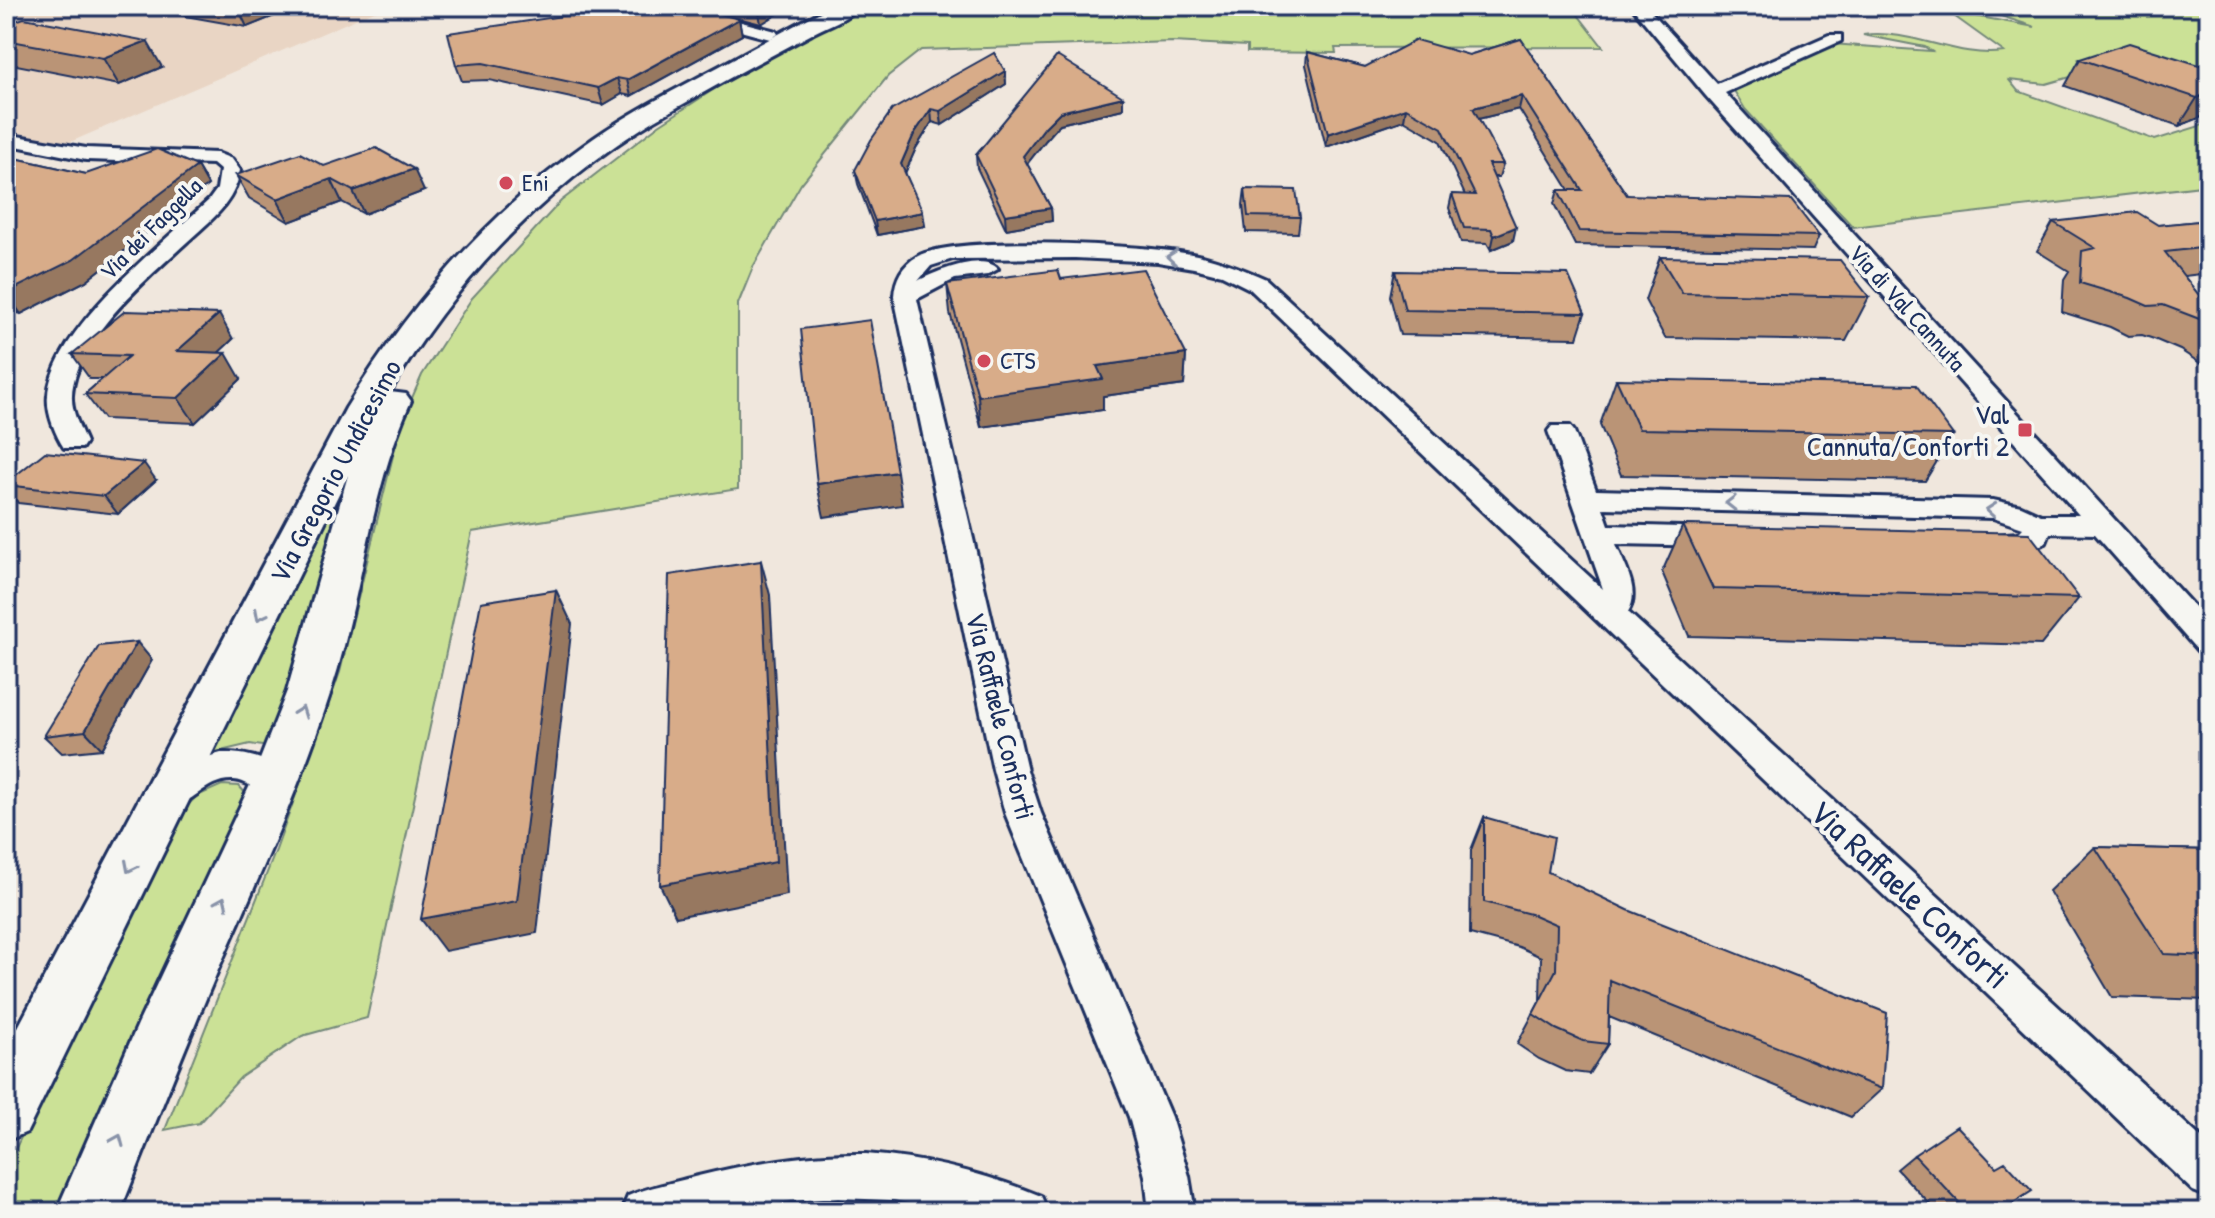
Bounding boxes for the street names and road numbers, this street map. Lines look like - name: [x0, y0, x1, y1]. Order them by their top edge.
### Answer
- street label: Via dei Faggella: [92, 170, 209, 287]
- street label: Via di Val Cannuta: [1842, 237, 1973, 378]
- street label: Via Gregorio Undicesimo: [260, 353, 410, 589]
- street label: Via Raffaele Conforti: [957, 608, 1045, 824]
- street label: Via Raffaele Conforti: [1800, 789, 2020, 999]

